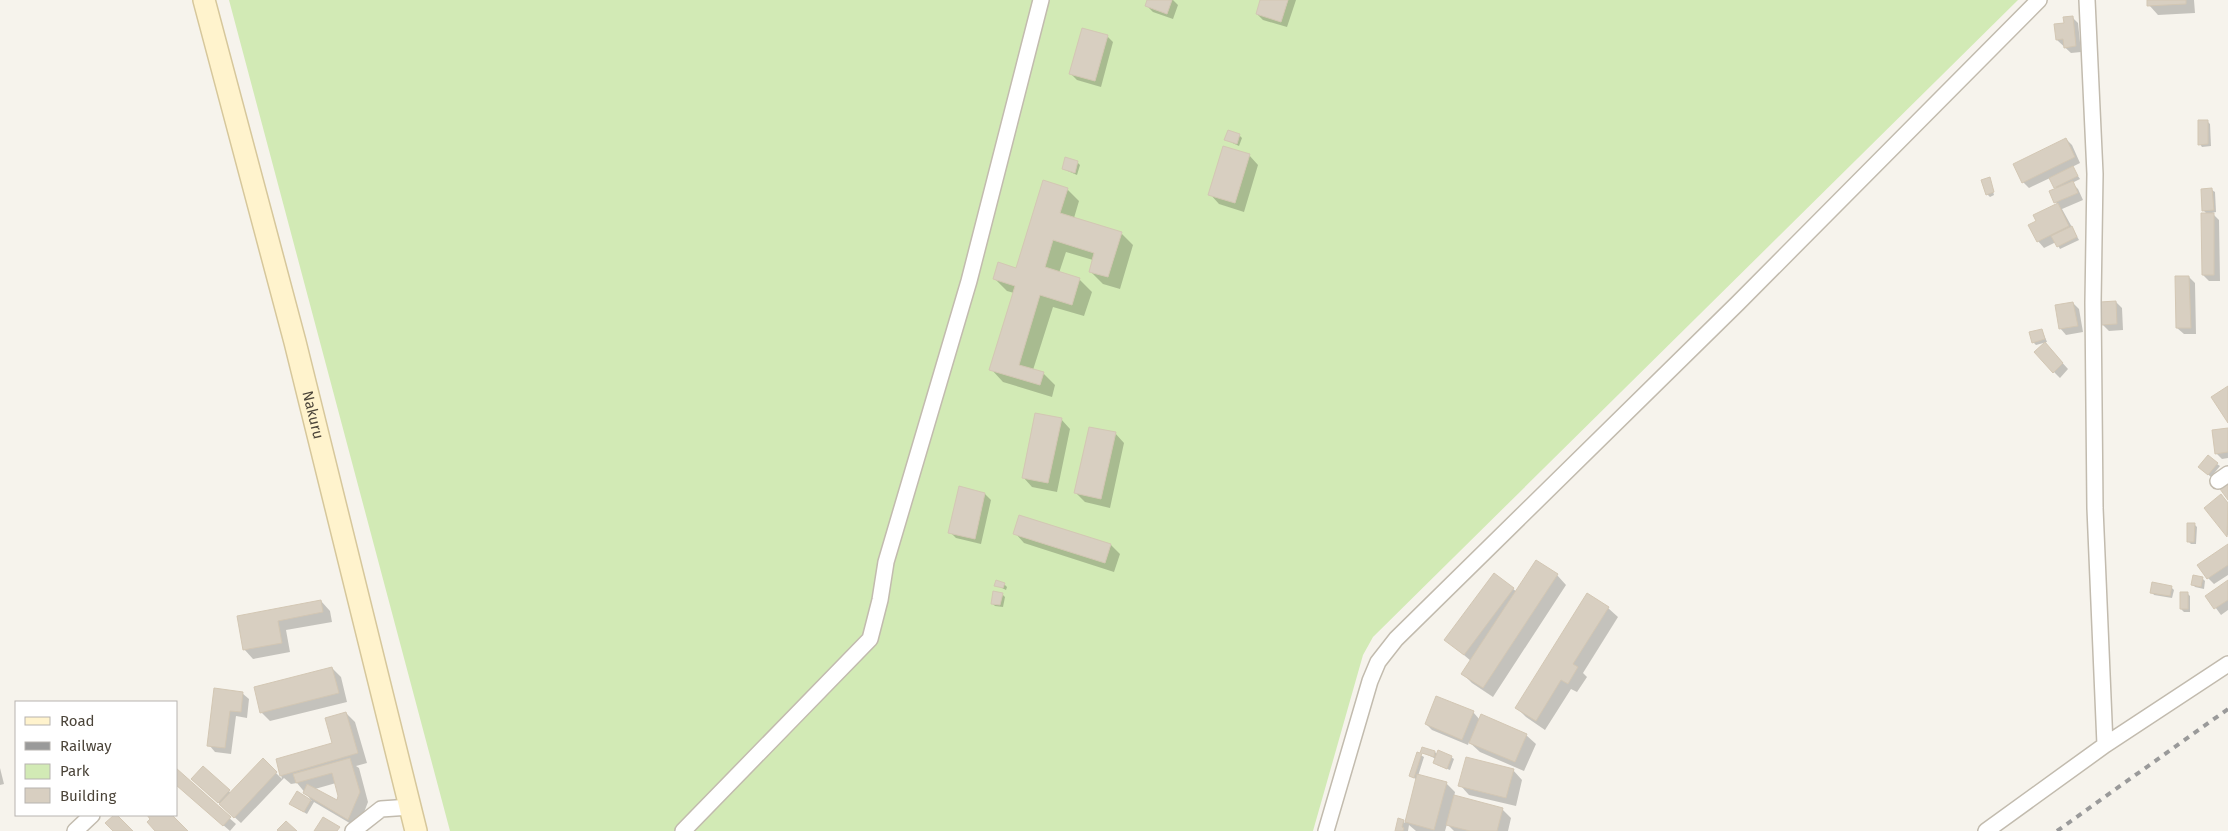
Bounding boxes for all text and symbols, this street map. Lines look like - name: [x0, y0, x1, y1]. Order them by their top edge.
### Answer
- street label: Nakuru: [298, 389, 328, 441]
- legend: [15, 701, 178, 816]
- text: Road: [60, 712, 95, 730]
- text: Railway: [60, 737, 112, 755]
- text: Park: [60, 762, 90, 780]
- text: Building: [60, 787, 116, 805]

